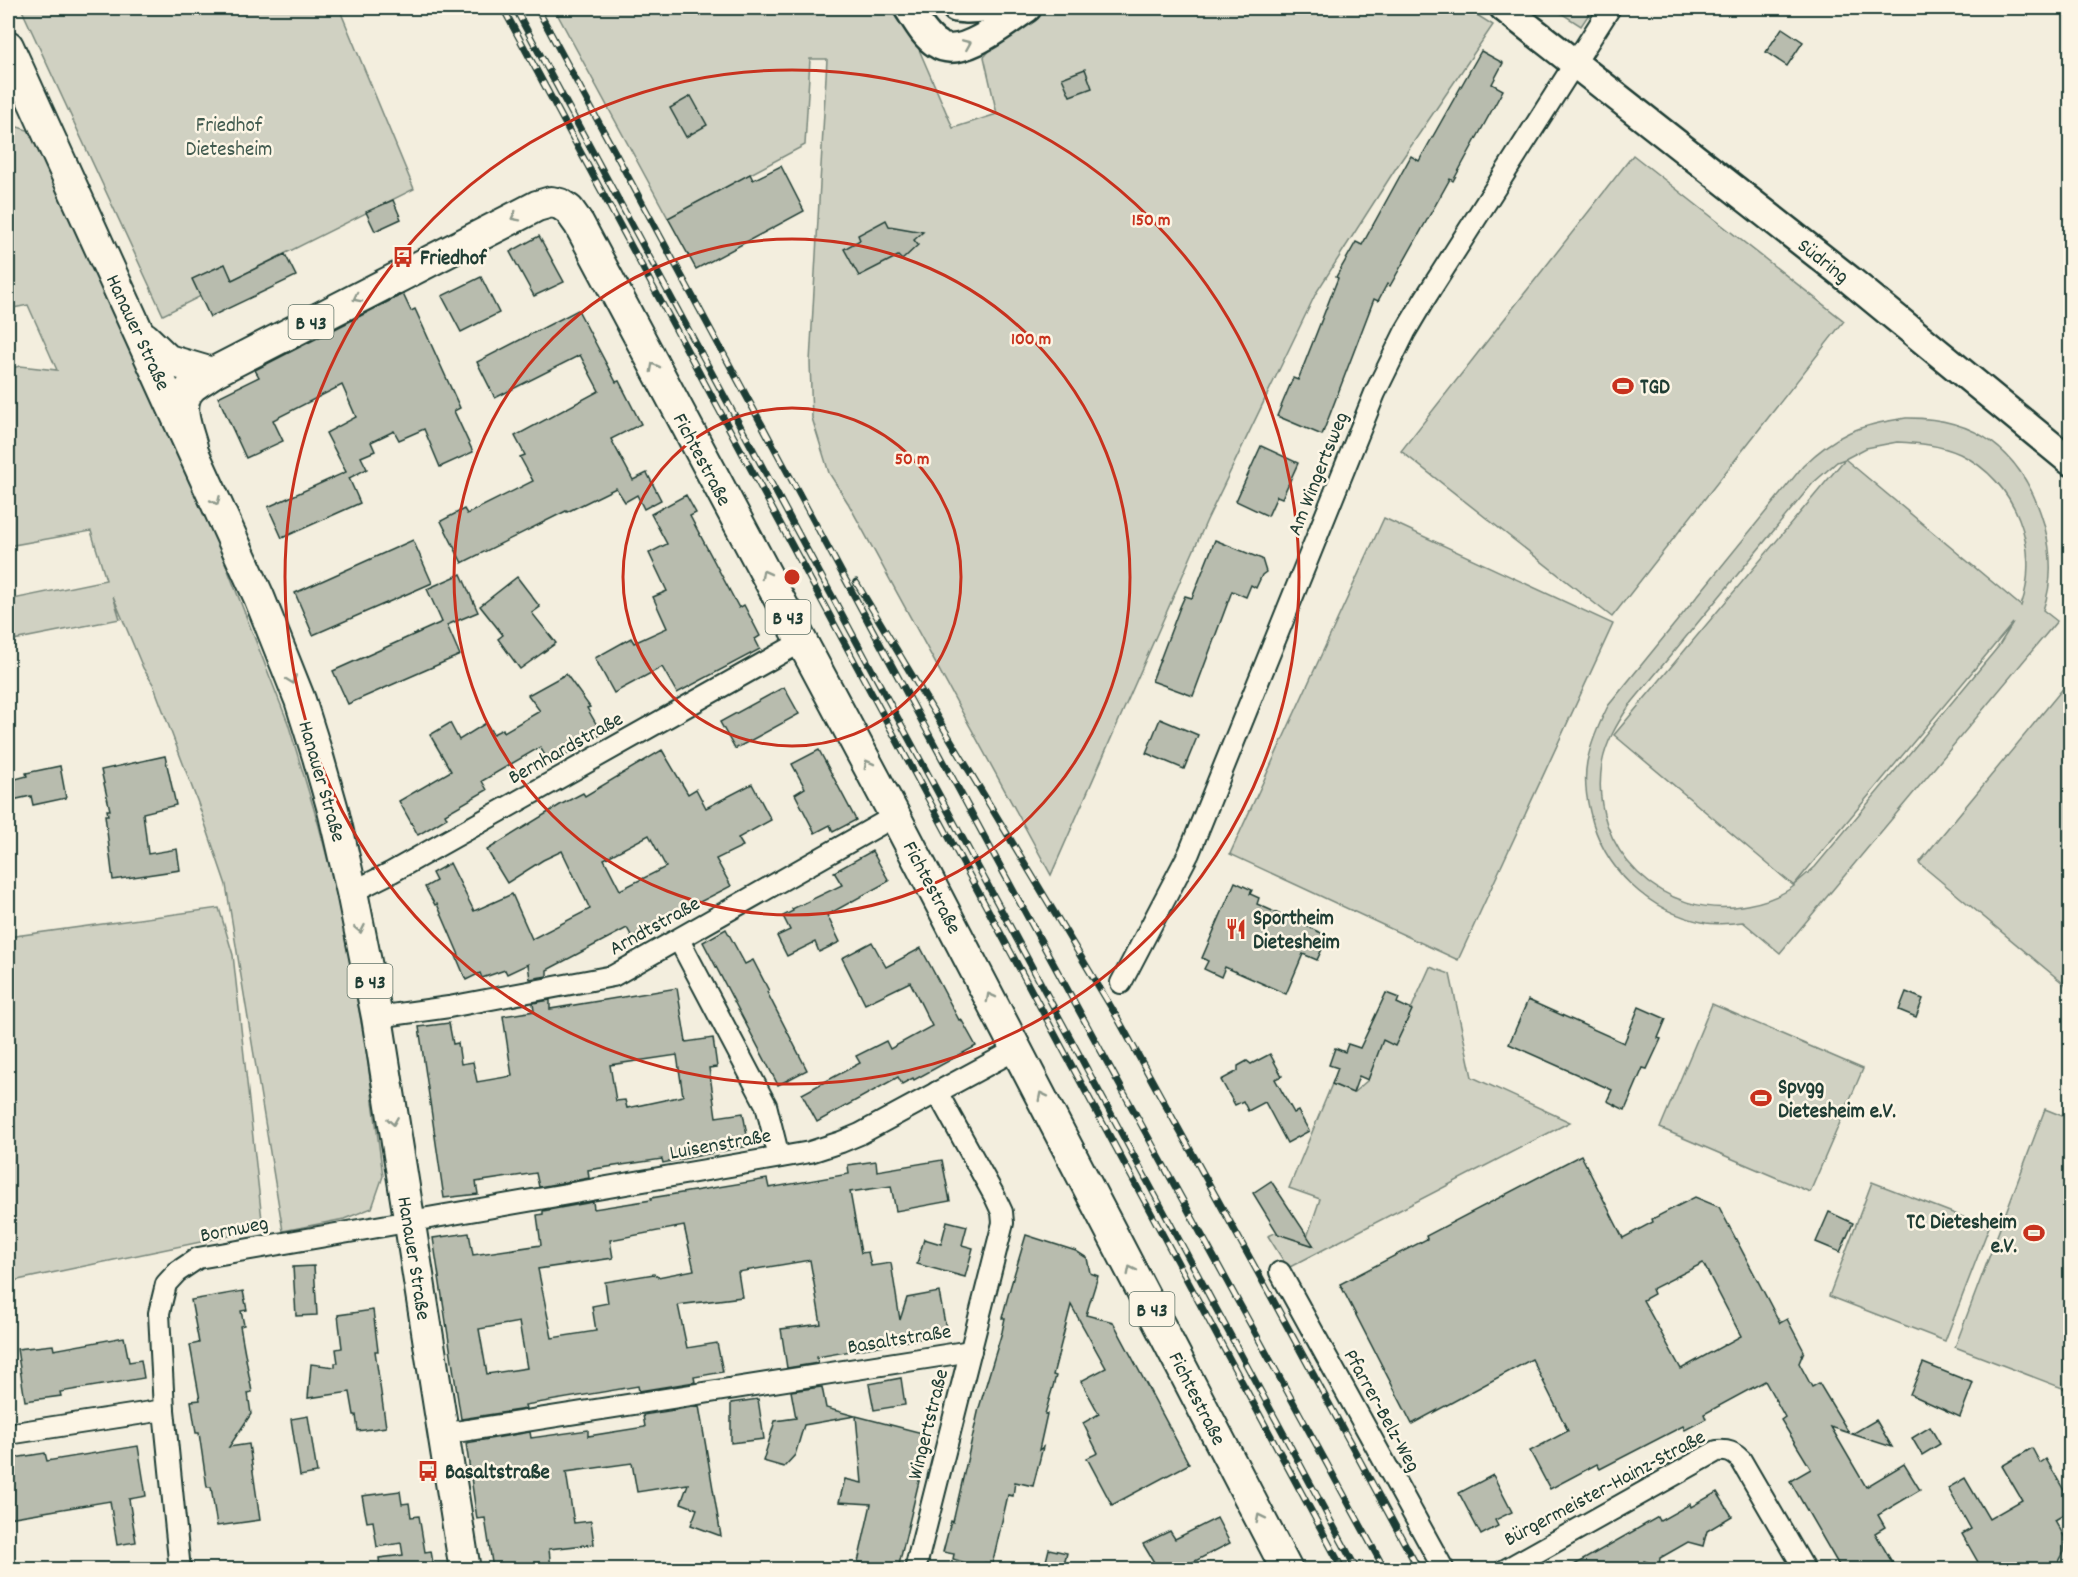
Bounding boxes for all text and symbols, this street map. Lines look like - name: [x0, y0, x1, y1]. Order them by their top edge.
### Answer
- one-way arrow: [961, 39, 972, 51]
- park label: Friedhof Dietesheim: [186, 112, 272, 166]
- text: 150 m: [1132, 209, 1170, 234]
- one-way arrow: [511, 210, 522, 221]
- street label: Südring: [1790, 232, 1855, 292]
- bus stop icon: Friedhof: [391, 245, 415, 269]
- place label: Friedhof: [420, 245, 488, 275]
- street label: Hanauer Straße: [96, 270, 176, 396]
- one-way arrow: [352, 291, 363, 303]
- road number: B 43: [288, 305, 334, 339]
- text: 100 m: [1011, 328, 1051, 353]
- one-way arrow: [650, 362, 661, 373]
- sports icon: TGD: [1611, 374, 1635, 398]
- place label: TGD: [1640, 374, 1670, 404]
- street label: Fichtestraße: [663, 408, 737, 512]
- street label: Am Wingertsweg: [1281, 408, 1358, 541]
- text: 50 m: [895, 448, 929, 473]
- one-way arrow: [209, 494, 221, 505]
- centre of rings: [782, 567, 802, 587]
- one-way arrow: [761, 570, 772, 581]
- road number: B 43: [766, 600, 810, 634]
- one-way arrow: [285, 674, 298, 685]
- street label: Bernhardstraße: [504, 706, 629, 794]
- street label: Hanauer Straße: [288, 718, 352, 846]
- one-way arrow: [864, 760, 875, 771]
- street label: Fichtestraße: [893, 836, 967, 940]
- street label: Arndtstraße: [604, 890, 706, 965]
- place label: Sportheim Dietesheim: [1253, 905, 1340, 959]
- restaurant icon: Sportheim Dietesheim: [1224, 917, 1248, 941]
- one-way arrow: [353, 923, 366, 933]
- road number: B 43: [348, 964, 392, 998]
- one-way arrow: [986, 992, 997, 1003]
- place label: Spvgg Dietesheim e.V.: [1778, 1074, 1896, 1128]
- sports icon: Spvgg Dietesheim e.V.: [1749, 1086, 1773, 1110]
- one-way arrow: [1038, 1092, 1049, 1103]
- one-way arrow: [386, 1116, 398, 1126]
- street label: Luisenstraße: [667, 1122, 774, 1170]
- street label: Hanauer Straße: [387, 1194, 437, 1323]
- place label: TC Dietesheim e.V.: [1907, 1209, 2017, 1263]
- street label: Bornweg: [198, 1210, 271, 1252]
- sports icon: TC Dietesheim e.V.: [2022, 1221, 2046, 1245]
- one-way arrow: [1127, 1266, 1138, 1276]
- road number: B 43: [1130, 1292, 1174, 1326]
- street label: Basaltstraße: [845, 1318, 954, 1364]
- street label: Pfarrer-Belz-Weg: [1334, 1345, 1427, 1478]
- street label: Fichtestraße: [1159, 1347, 1232, 1451]
- street label: Wingertstraße: [902, 1366, 958, 1483]
- street label: Bürgermeister-Hainz-Straße: [1499, 1424, 1712, 1556]
- bus stop icon: Basaltstraße: [416, 1459, 440, 1483]
- place label: Basaltstraße: [445, 1459, 550, 1489]
- one-way arrow: [1255, 1513, 1267, 1524]

